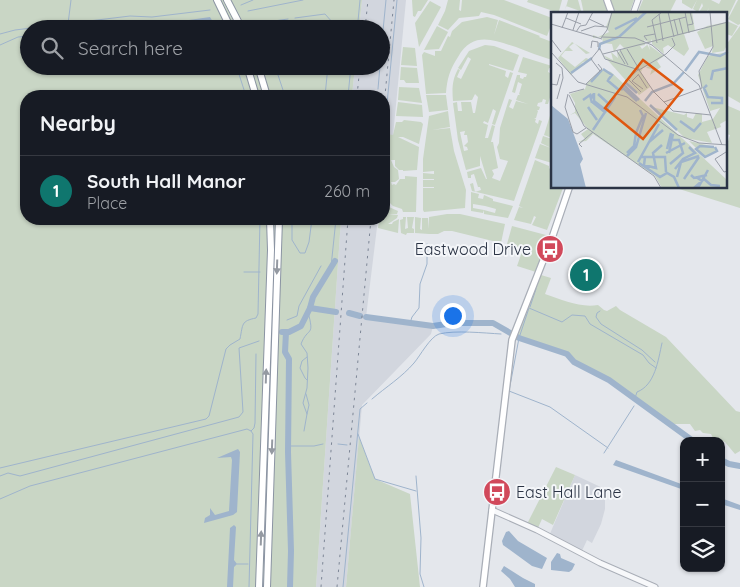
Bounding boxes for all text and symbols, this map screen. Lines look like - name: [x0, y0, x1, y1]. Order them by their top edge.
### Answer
- inset map: [551, 12, 728, 189]
- search box: [20, 20, 390, 75]
- icon: search: [38, 34, 66, 62]
- text: Search here: [78, 36, 183, 60]
- text: Nearby: [40, 110, 116, 136]
- text: South Hall Manor: [87, 169, 246, 193]
- text: 1: [53, 181, 59, 201]
- text: 260 m: [324, 181, 370, 201]
- text: Place: [87, 193, 127, 213]
- bus stop icon: Eastwood Drive: [535, 234, 565, 264]
- place label: Eastwood Drive: [415, 239, 531, 259]
- pin: 1: [570, 256, 602, 294]
- one-way arrow: [273, 260, 281, 276]
- your location: [440, 303, 466, 329]
- one-way arrow: [262, 368, 270, 384]
- map controls: [680, 437, 725, 572]
- button: +: [680, 437, 725, 482]
- one-way arrow: [267, 440, 275, 456]
- bus stop icon: East Hall Lane: [482, 477, 512, 507]
- place label: East Hall Lane: [516, 482, 622, 502]
- button: −: [680, 482, 725, 527]
- button: layers: [680, 527, 725, 572]
- one-way arrow: [257, 530, 265, 546]

